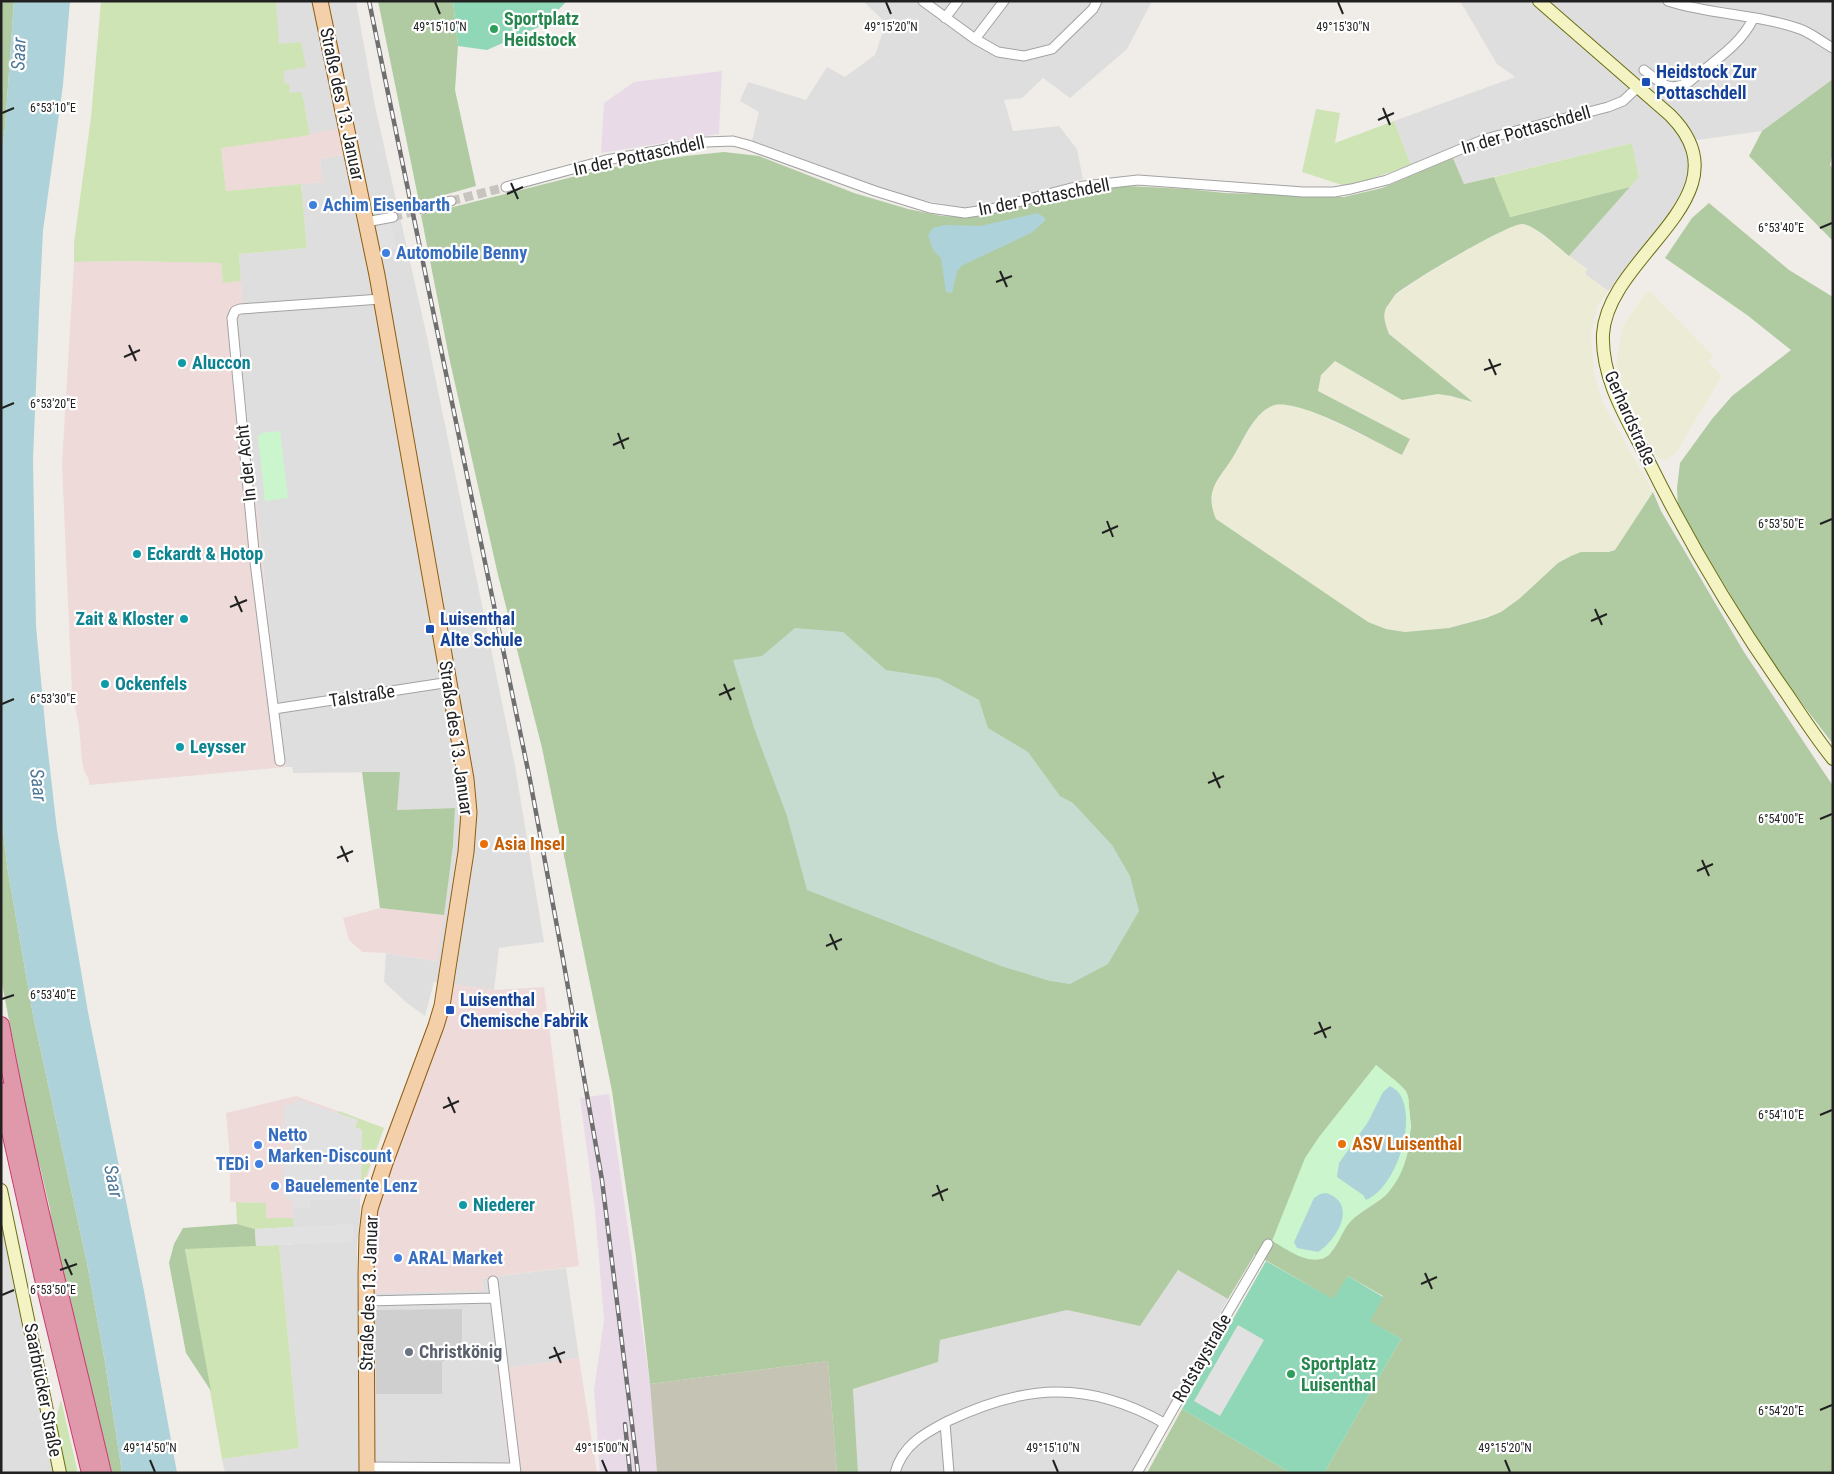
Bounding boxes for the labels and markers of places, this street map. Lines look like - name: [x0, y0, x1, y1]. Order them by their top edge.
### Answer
- place label: Sportplatz Heidstock: [504, 8, 579, 50]
- marker: Sportplatz Heidstock: [488, 23, 500, 35]
- place label: Heidstock Zur Pottaschdell: [1656, 61, 1757, 103]
- marker: Heidstock Zur Pottaschdell: [1640, 76, 1652, 88]
- place label: Achim Eisenbarth: [323, 194, 450, 215]
- marker: Achim Eisenbarth: [307, 199, 319, 211]
- place label: Automobile Benny: [396, 242, 527, 263]
- marker: Automobile Benny: [380, 247, 392, 259]
- place label: Aluccon: [192, 352, 251, 373]
- marker: Aluccon: [176, 357, 188, 369]
- place label: Eckardt & Hotop: [147, 543, 263, 564]
- marker: Eckardt & Hotop: [131, 548, 143, 560]
- place label: Zait & Kloster: [75, 608, 174, 629]
- place label: Luisenthal Alte Schule: [440, 608, 523, 650]
- marker: Zait & Kloster: [178, 613, 190, 625]
- marker: Luisenthal Alte Schule: [424, 623, 436, 635]
- place label: Ockenfels: [115, 673, 187, 694]
- marker: Ockenfels: [99, 678, 111, 690]
- place label: Leysser: [190, 736, 246, 757]
- marker: Leysser: [174, 741, 186, 753]
- place label: Asia Insel: [494, 833, 565, 854]
- marker: Asia Insel: [478, 838, 490, 850]
- place label: Luisenthal Chemische Fabrik: [460, 989, 589, 1031]
- marker: Luisenthal Chemische Fabrik: [444, 1004, 456, 1016]
- place label: Netto Marken-Discount: [268, 1124, 392, 1166]
- place label: ASV Luisenthal: [1352, 1133, 1462, 1154]
- marker: ASV Luisenthal: [1336, 1138, 1348, 1150]
- marker: Netto Marken-Discount: [252, 1139, 264, 1151]
- place label: TEDi: [216, 1153, 249, 1174]
- marker: TEDi: [253, 1158, 265, 1170]
- place label: Bauelemente Lenz: [285, 1175, 418, 1196]
- marker: Bauelemente Lenz: [269, 1180, 281, 1192]
- place label: Niederer: [473, 1194, 535, 1215]
- marker: Niederer: [457, 1199, 469, 1211]
- place label: ARAL Market: [408, 1247, 503, 1268]
- marker: ARAL Market: [392, 1252, 404, 1264]
- place label: Christkönig: [419, 1341, 502, 1362]
- marker: Christkönig: [403, 1346, 415, 1358]
- place label: Sportplatz Luisenthal: [1301, 1353, 1376, 1395]
- marker: Sportplatz Luisenthal: [1285, 1368, 1297, 1380]

